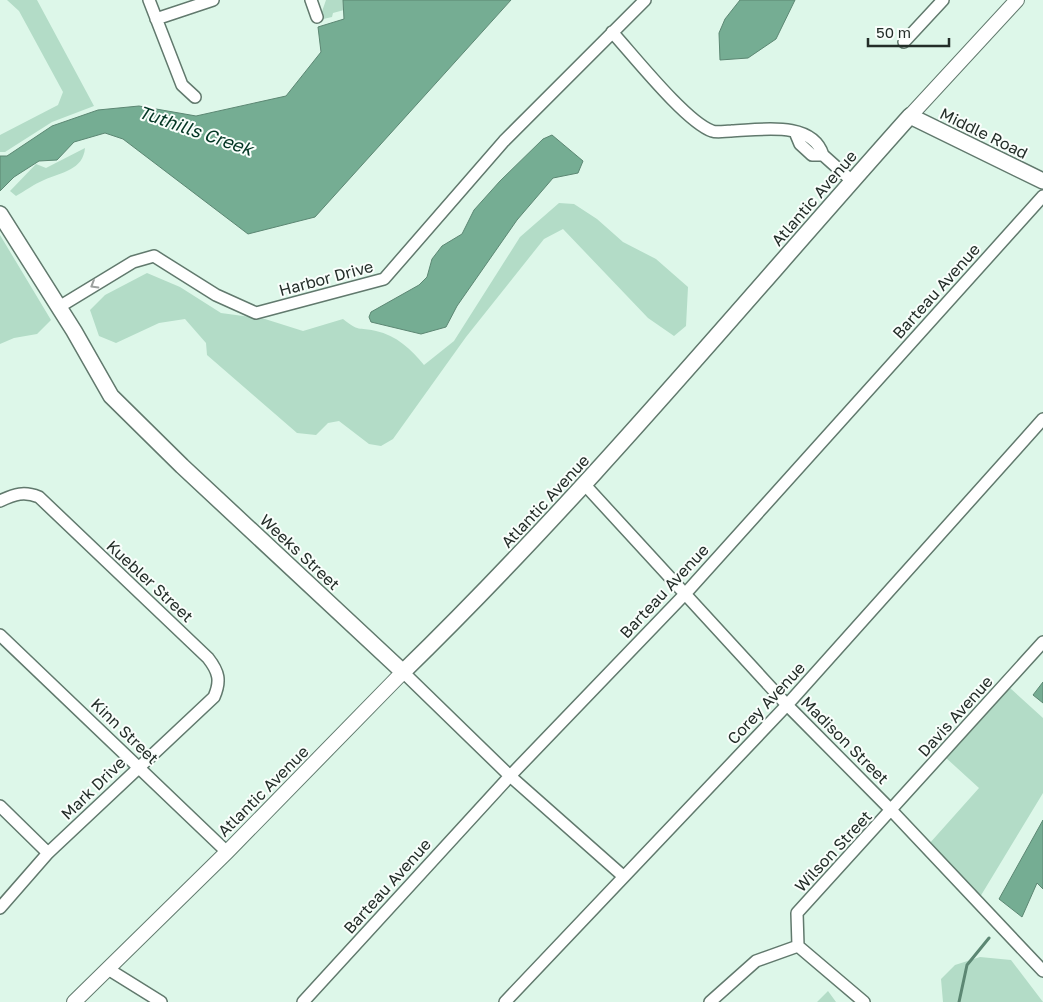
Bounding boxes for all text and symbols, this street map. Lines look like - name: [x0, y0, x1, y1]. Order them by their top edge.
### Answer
- scale bar: [868, 15, 949, 47]
- text: 50 m: [876, 23, 911, 41]
- water label: Tuthills Creek: [136, 100, 258, 160]
- street label: Middle Road: [937, 103, 1031, 163]
- street label: Atlantic Avenue: [767, 146, 861, 250]
- street label: Barteau Avenue: [888, 239, 984, 343]
- street label: Harbor Drive: [277, 256, 375, 300]
- one-way arrow: [90, 279, 99, 289]
- street label: Atlantic Avenue: [497, 450, 593, 552]
- street label: Weeks Street: [256, 510, 344, 594]
- street label: Kuebler Street: [102, 536, 198, 626]
- street label: Barteau Avenue: [615, 540, 713, 642]
- street label: Corey Avenue: [723, 658, 809, 748]
- street label: Davis Avenue: [913, 671, 997, 761]
- street label: Madison Street: [797, 692, 893, 788]
- street label: Kinn Street: [87, 694, 163, 768]
- street label: Atlantic Avenue: [213, 741, 313, 841]
- street label: Mark Drive: [57, 752, 129, 824]
- street label: Wilson Street: [790, 806, 876, 896]
- street label: Barteau Avenue: [339, 834, 435, 938]

